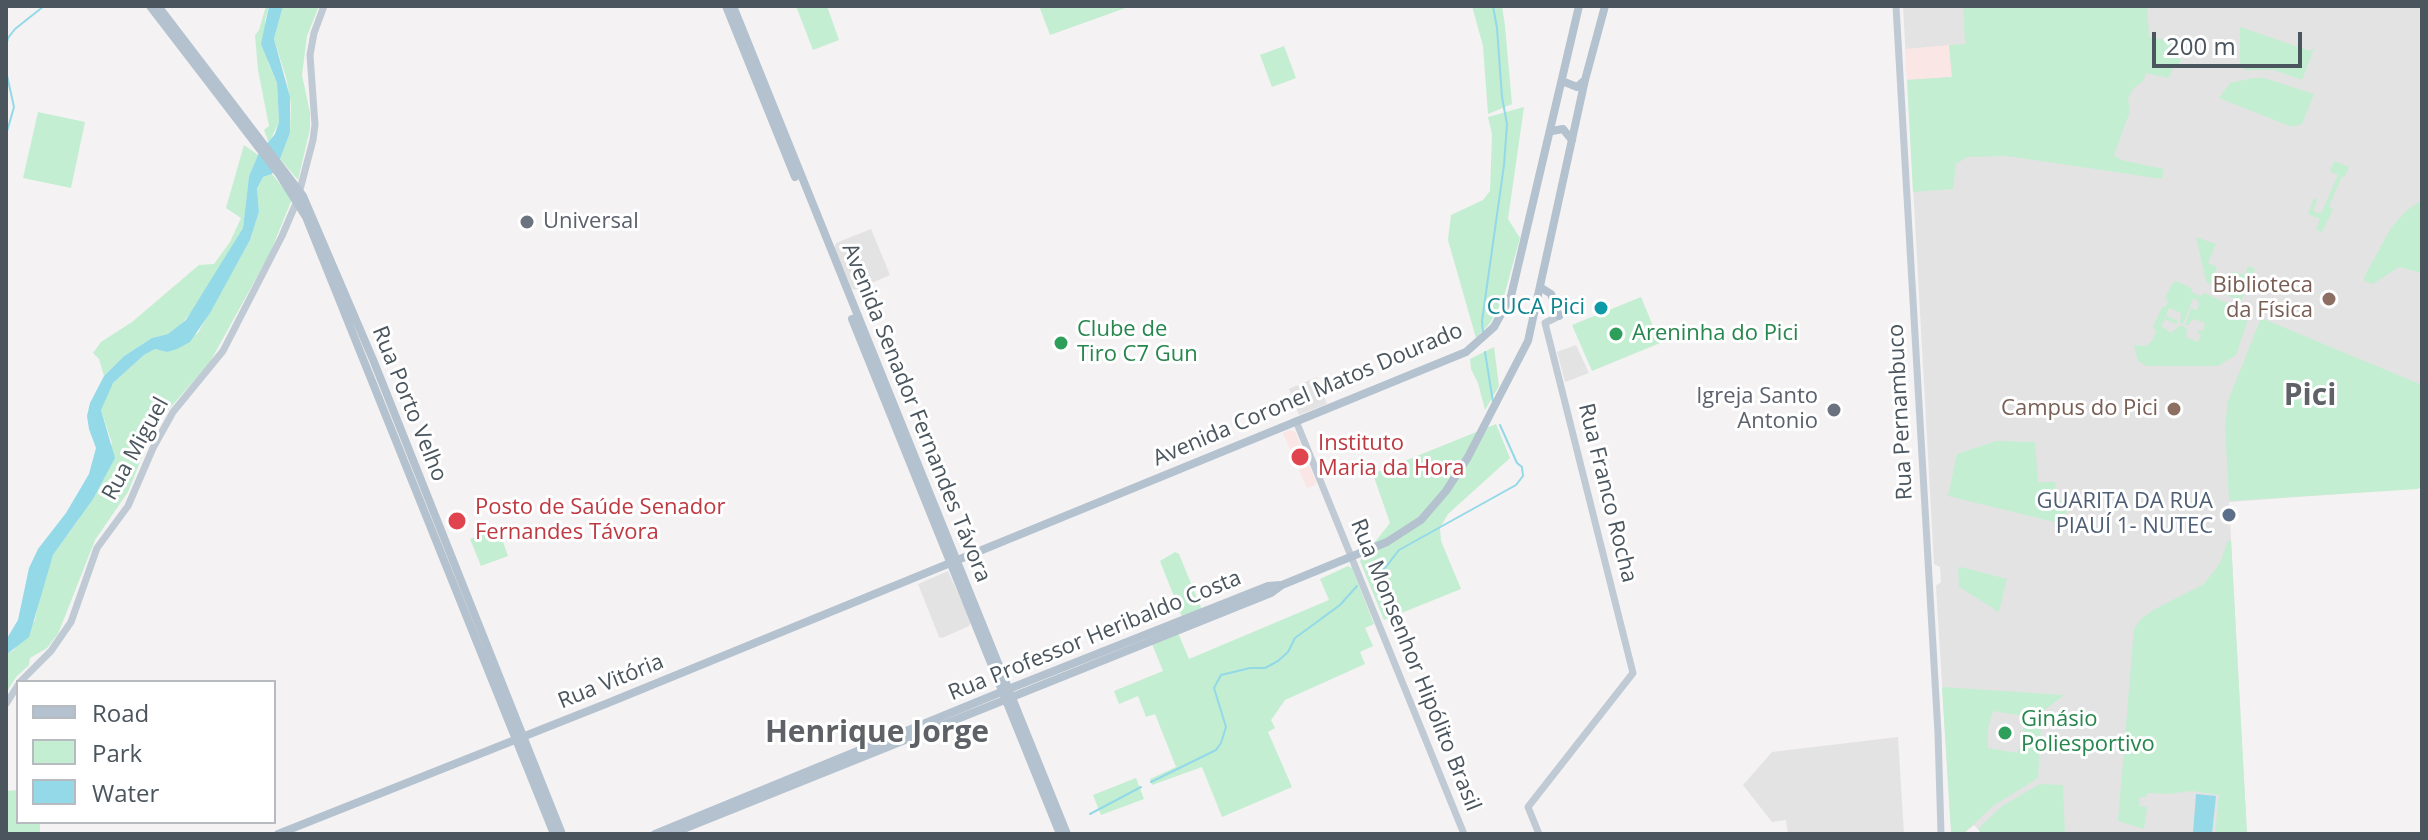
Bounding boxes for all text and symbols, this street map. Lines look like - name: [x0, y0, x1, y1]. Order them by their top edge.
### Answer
- scale bar: [2156, 16, 2306, 66]
- text: 200 m: [2166, 29, 2236, 62]
- place label: Universal: [543, 209, 639, 235]
- marker: Universal: [518, 213, 536, 231]
- street label: Avenida Senador Fernandes Távora: [836, 240, 996, 586]
- place label: Biblioteca da Física: [2212, 273, 2313, 324]
- marker: Biblioteca da Física: [2320, 290, 2338, 308]
- place label: CUCA Pici: [1487, 295, 1585, 321]
- marker: CUCA Pici: [1592, 299, 1610, 317]
- place label: Clube de Tiro C7 Gun: [1077, 317, 1198, 368]
- street label: Avenida Coronel Matos Dourado: [1149, 318, 1467, 472]
- place label: Areninha do Pici: [1632, 321, 1799, 347]
- street label: Rua Porto Velho: [366, 323, 452, 485]
- street label: Rua Pernambuco: [1883, 323, 1919, 501]
- marker: Areninha do Pici: [1607, 325, 1625, 343]
- marker: Clube de Tiro C7 Gun: [1052, 334, 1070, 352]
- district label: Pici: [2284, 378, 2336, 414]
- place label: Igreja Santo Antonio: [1696, 384, 1818, 436]
- street label: Rua Miguel: [97, 393, 175, 505]
- place label: Campus do Pici: [2001, 396, 2158, 422]
- marker: Campus do Pici: [2165, 400, 2183, 418]
- street label: Rua Franco Rocha: [1572, 401, 1642, 585]
- marker: Igreja Santo Antonio: [1825, 401, 1843, 419]
- place label: Instituto Maria da Hora: [1318, 431, 1465, 482]
- marker: Instituto Maria da Hora: [1289, 446, 1311, 468]
- place label: GUARITA DA RUA PIAUÍ 1- NUTEC: [2036, 489, 2213, 540]
- place label: Posto de Saúde Senador Fernandes Távora: [475, 495, 725, 546]
- marker: GUARITA DA RUA PIAUÍ 1- NUTEC: [2220, 506, 2238, 524]
- marker: Posto de Saúde Senador Fernandes Távora: [446, 510, 468, 532]
- street label: Rua Monsenhor Hipólito Brasil: [1344, 515, 1486, 815]
- street label: Rua Professor Heribaldo Costa: [945, 565, 1245, 707]
- street label: Rua Vitória: [554, 649, 668, 715]
- legend: [16, 680, 276, 824]
- text: Road: [92, 696, 149, 729]
- place label: Ginásio Poliesportivo: [2021, 707, 2155, 758]
- district label: Henrique Jorge: [765, 715, 989, 751]
- marker: Ginásio Poliesportivo: [1996, 724, 2014, 742]
- text: Park: [92, 736, 142, 769]
- text: Water: [92, 776, 159, 809]

